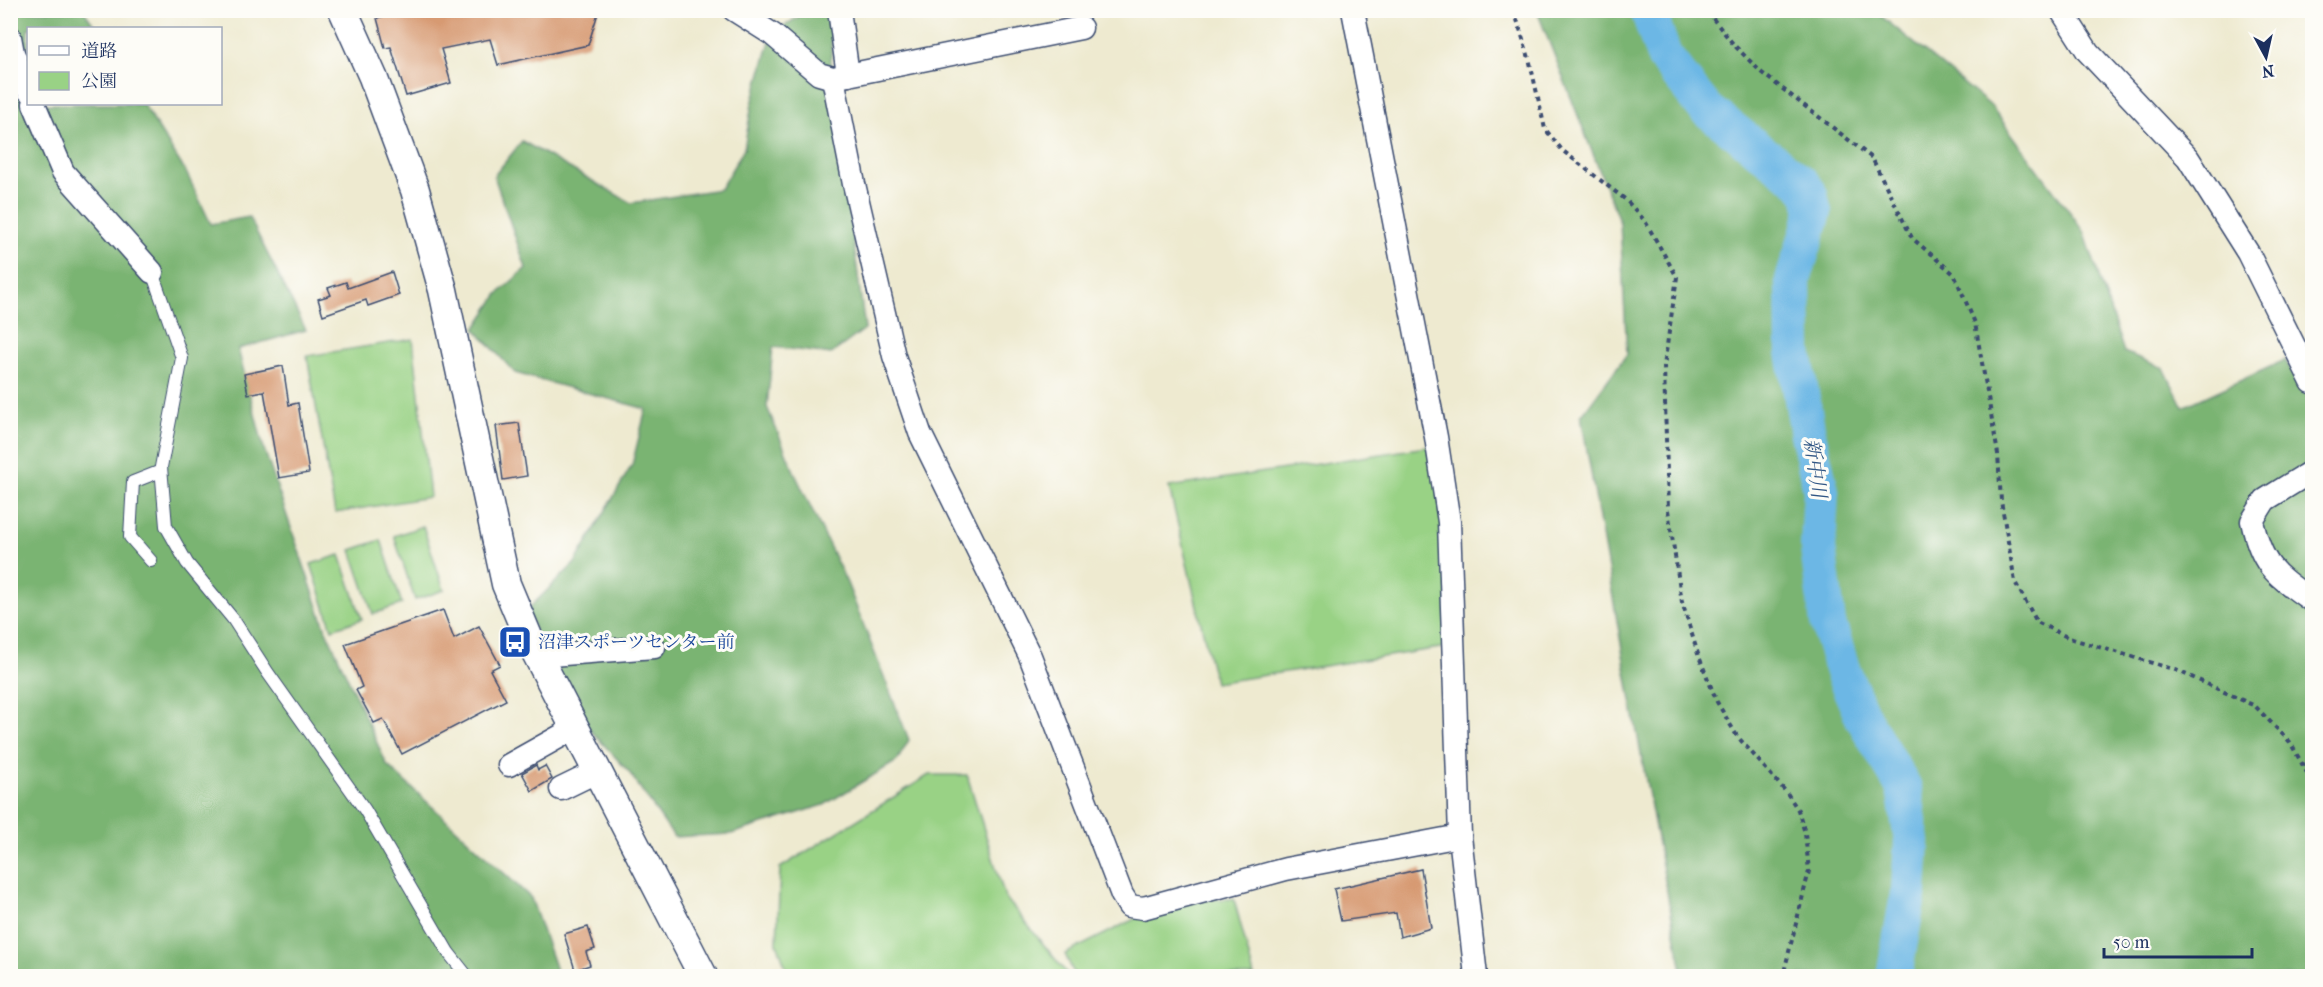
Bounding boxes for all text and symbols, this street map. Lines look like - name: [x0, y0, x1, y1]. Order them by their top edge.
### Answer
- legend: [27, 27, 222, 105]
- north arrow: [2236, 27, 2296, 87]
- text: 道路: [81, 41, 117, 62]
- text: N: [2260, 61, 2275, 82]
- text: 公園: [81, 71, 117, 92]
- water label: 新中川: [1799, 437, 1831, 501]
- bus stop icon: 沼津スポーツセンター前: [497, 624, 533, 660]
- place label: 沼津スポーツセンター前: [538, 632, 735, 653]
- scale bar: [2104, 921, 2252, 959]
- text: 50 m: [2113, 932, 2150, 953]

